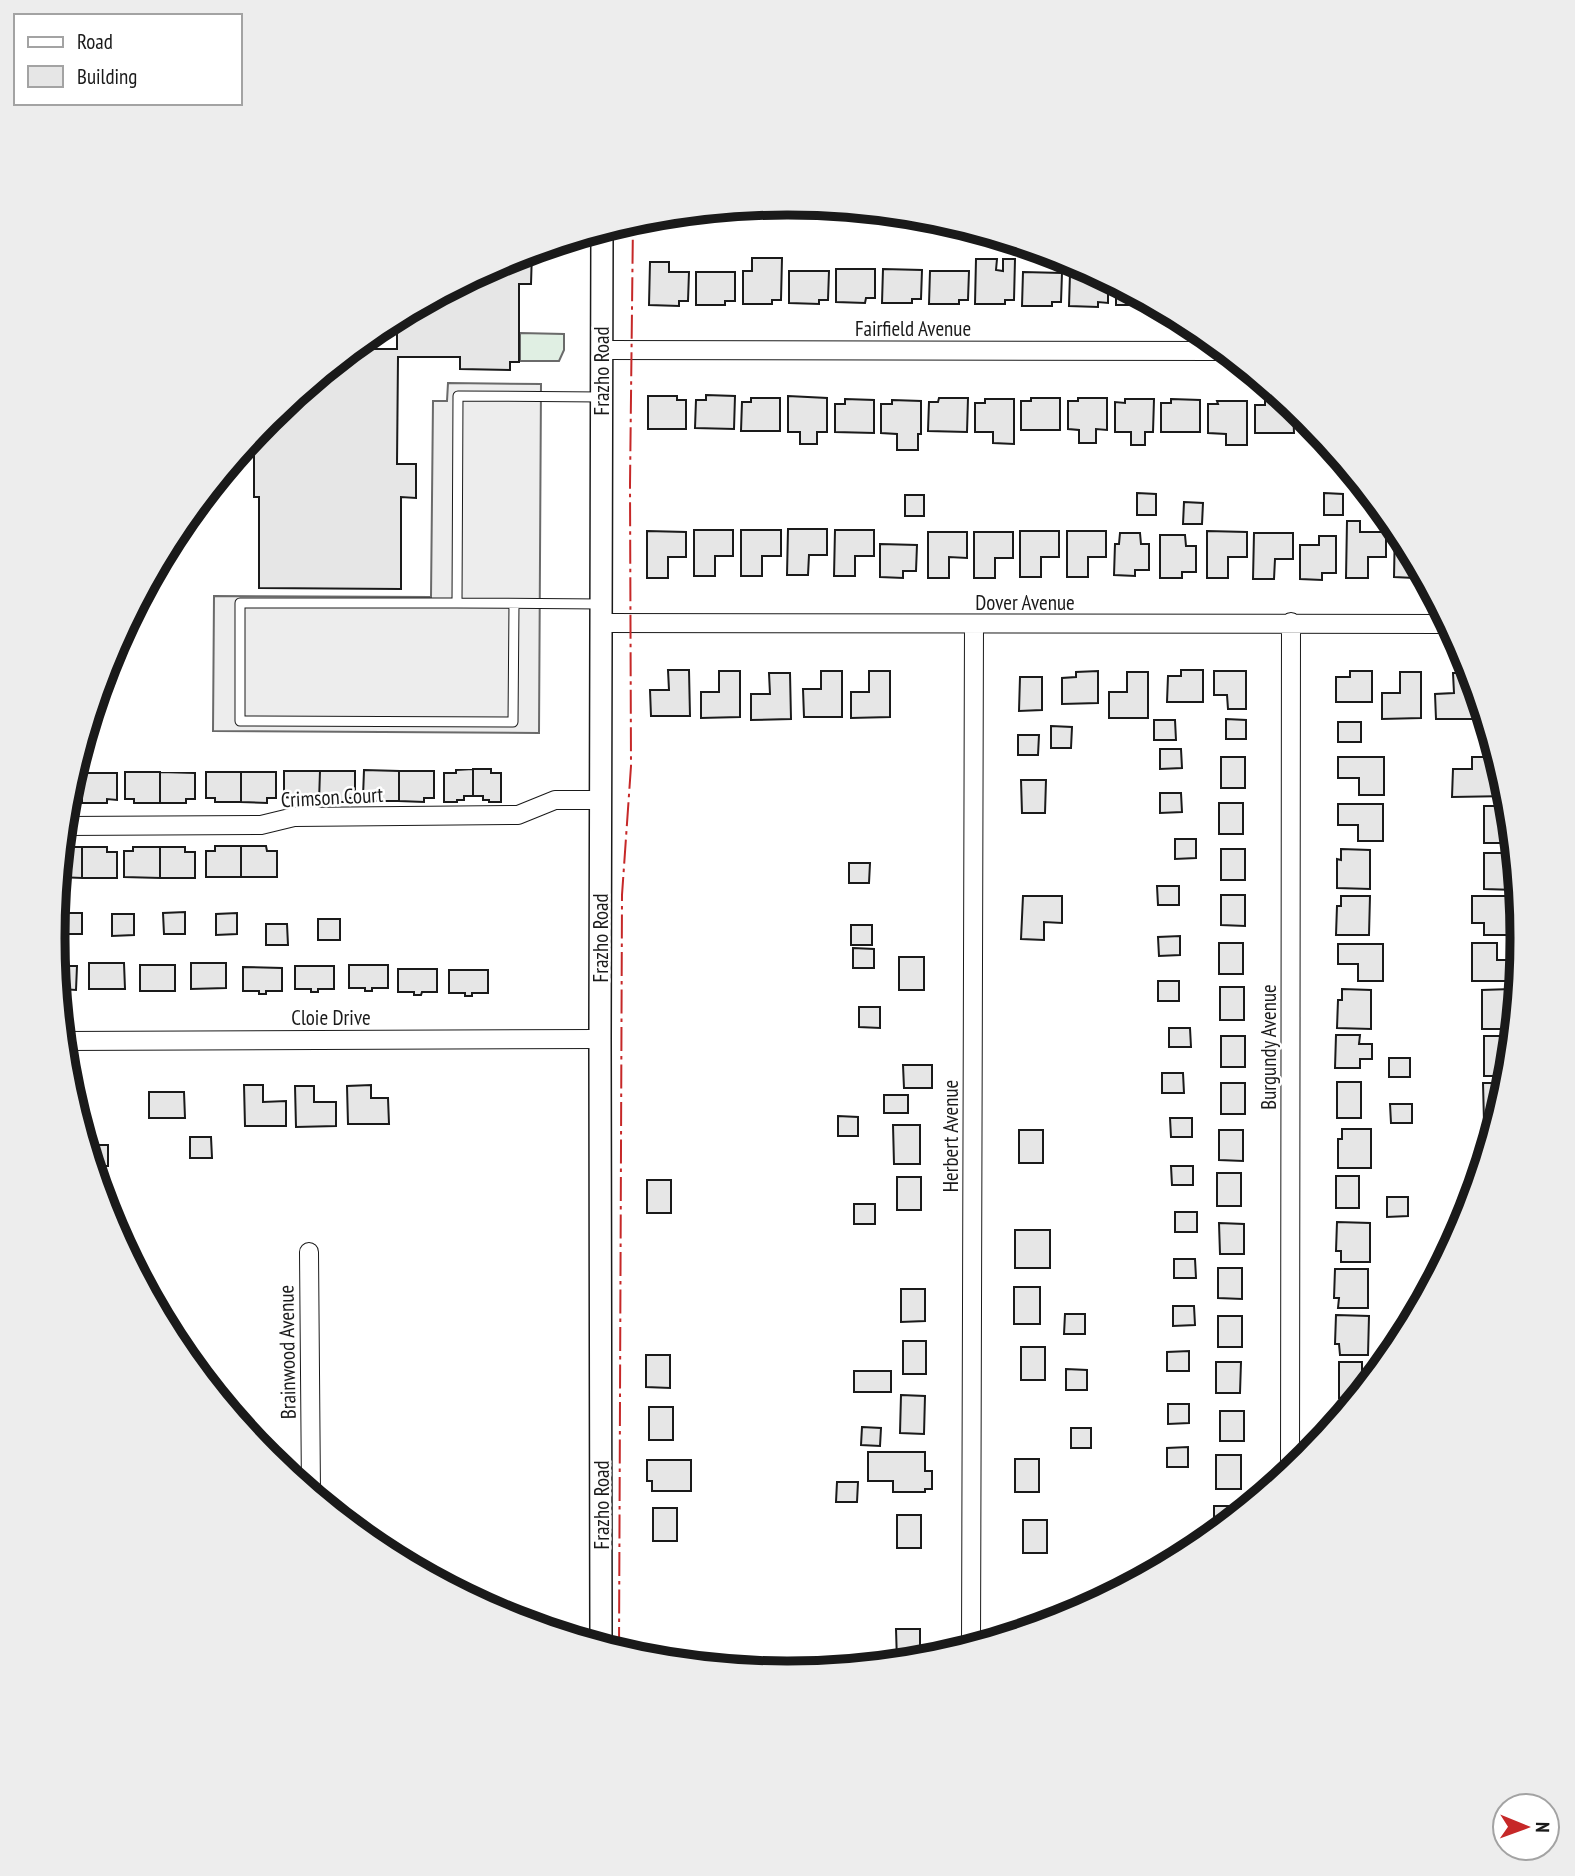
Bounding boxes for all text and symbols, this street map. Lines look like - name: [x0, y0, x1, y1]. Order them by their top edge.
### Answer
- legend: [14, 14, 242, 105]
- text: Road: [77, 28, 113, 55]
- text: Building: [77, 63, 137, 90]
- street label: Fairfield Avenue: [855, 315, 971, 342]
- street label: Frazho Road: [588, 327, 615, 415]
- street label: Dover Avenue: [975, 589, 1075, 616]
- street label: Crimson Court: [280, 781, 384, 813]
- street label: Frazho Road: [587, 894, 614, 982]
- street label: Burgundy Avenue: [1255, 984, 1282, 1110]
- street label: Cloie Drive: [291, 1004, 371, 1031]
- street label: Herbert Avenue: [937, 1080, 964, 1192]
- street label: Brainwood Avenue: [272, 1285, 302, 1419]
- street label: Frazho Road: [588, 1461, 615, 1549]
- north arrow: [1491, 1792, 1561, 1862]
- text: N: [1531, 1822, 1555, 1833]

